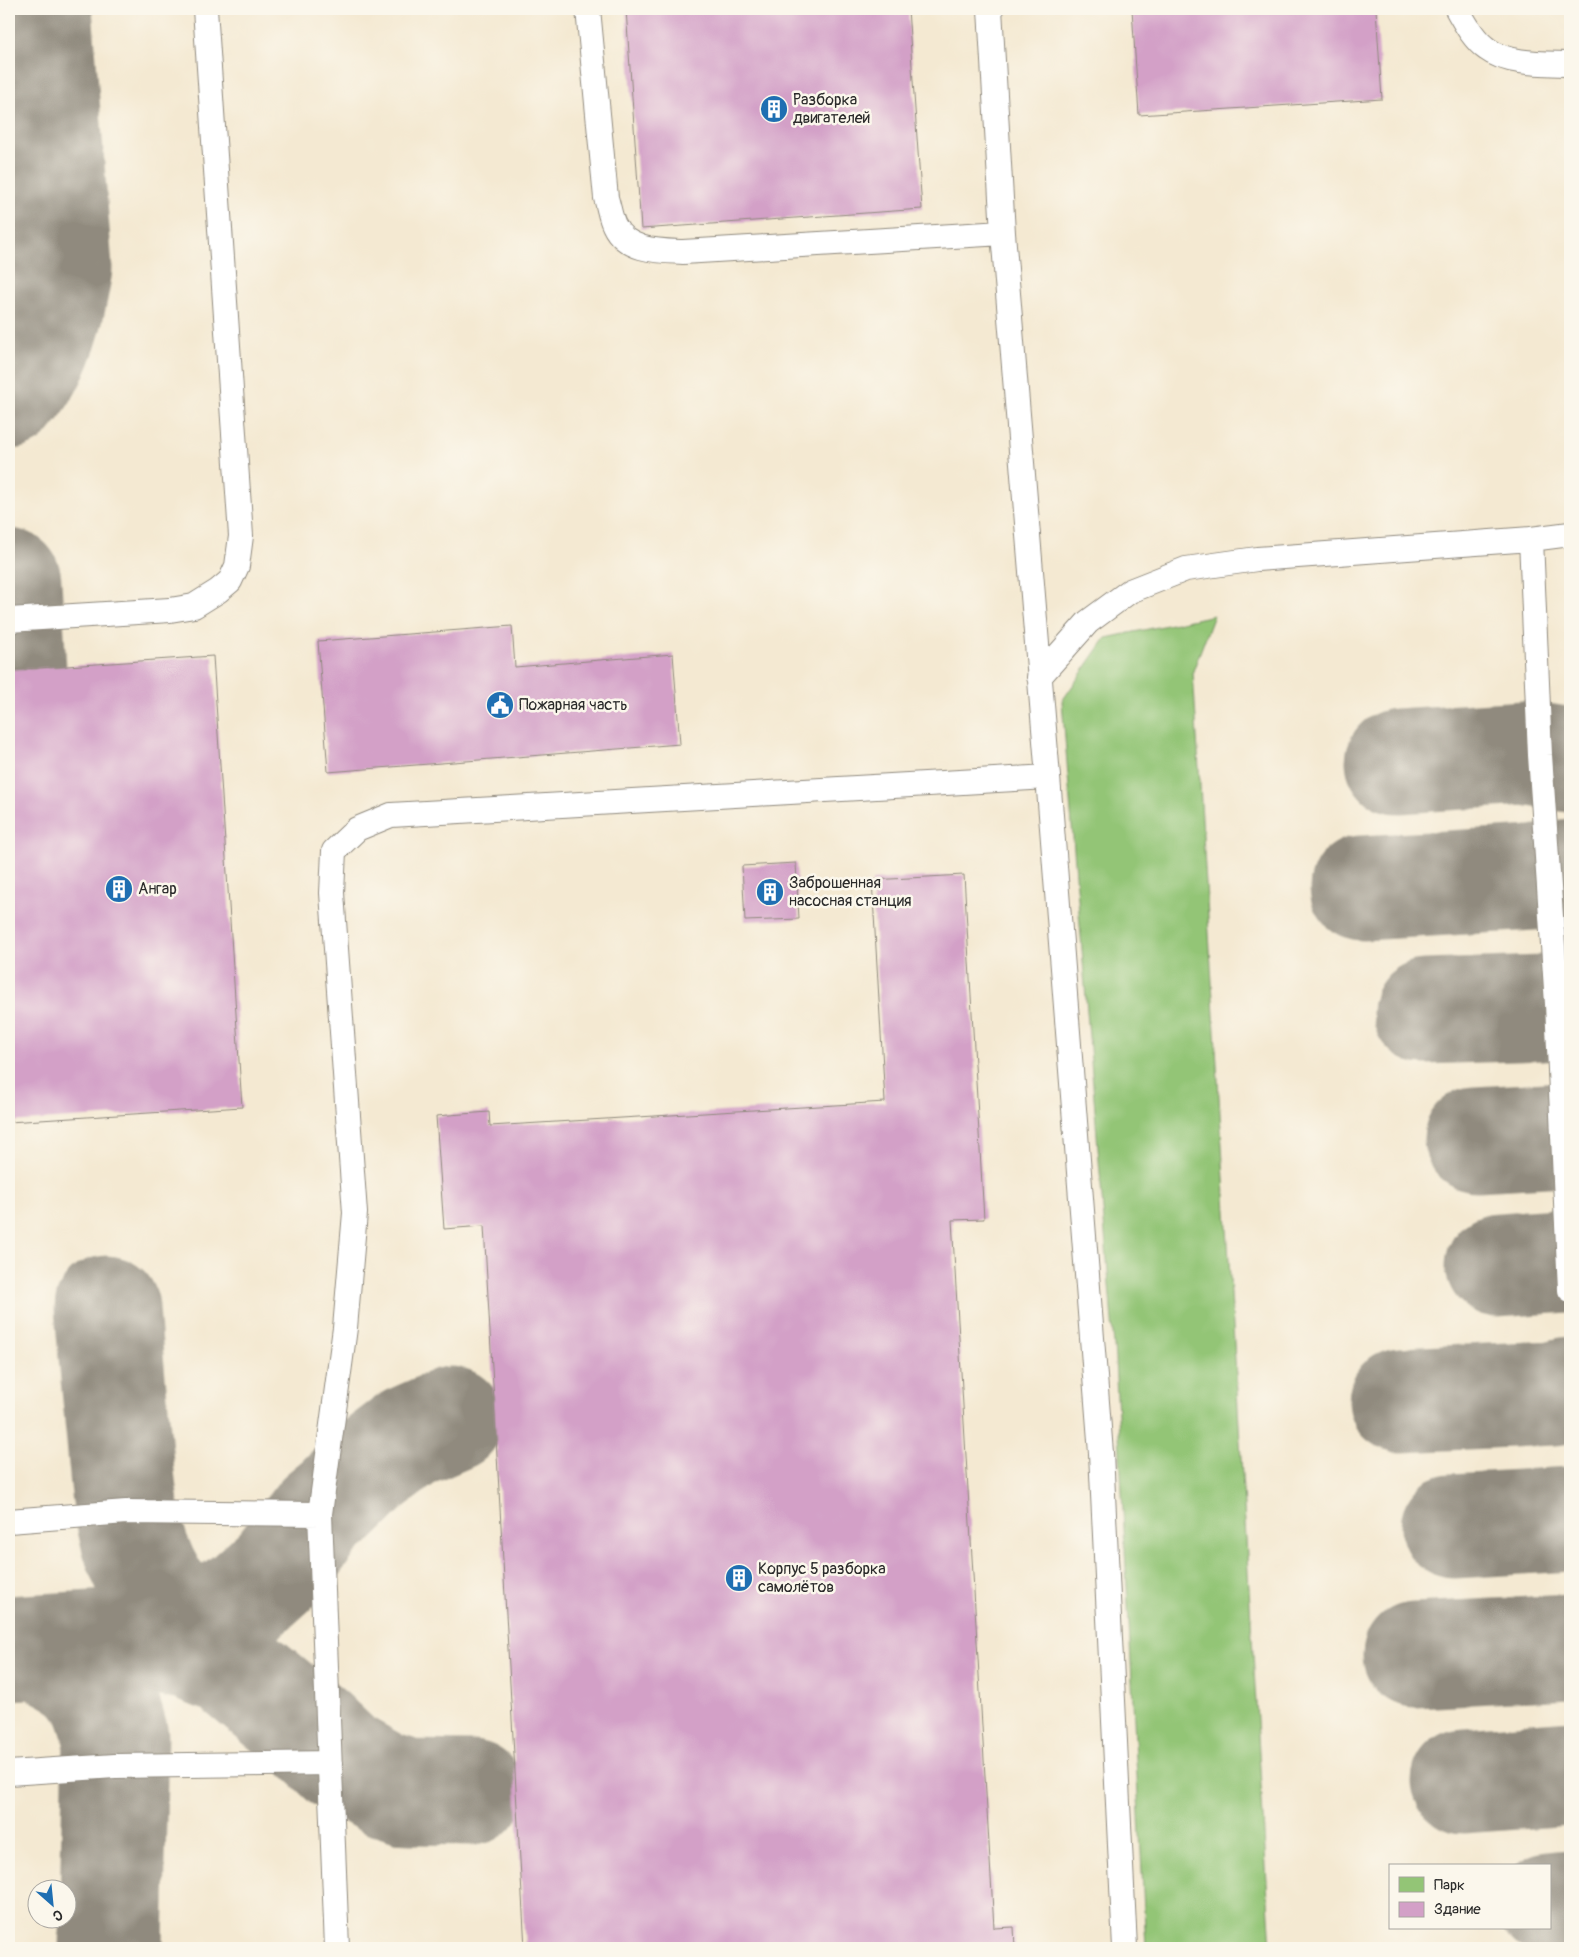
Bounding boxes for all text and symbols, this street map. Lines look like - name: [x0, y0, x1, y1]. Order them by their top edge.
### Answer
- place label: Разборка двигателей: [793, 90, 870, 128]
- building icon: Разборка двигателей: [759, 94, 789, 124]
- public building icon: Пожарная часть: [485, 690, 515, 720]
- place label: Пожарная часть: [519, 695, 628, 715]
- place label: Заброшенная насосная станция: [789, 873, 912, 911]
- building icon: Ангар: [104, 874, 134, 904]
- building icon: Заброшенная насосная станция: [755, 877, 785, 907]
- place label: Ангар: [138, 879, 177, 899]
- place label: Корпус 5 разборка самолётов: [758, 1559, 886, 1597]
- building icon: Корпус 5 разборка самолётов: [724, 1563, 754, 1593]
- legend: [1389, 1864, 1552, 1930]
- text: Парк: [1434, 1876, 1465, 1895]
- north arrow: [28, 1880, 78, 1930]
- text: Здание: [1434, 1900, 1481, 1919]
- text: С: [50, 1906, 65, 1925]

